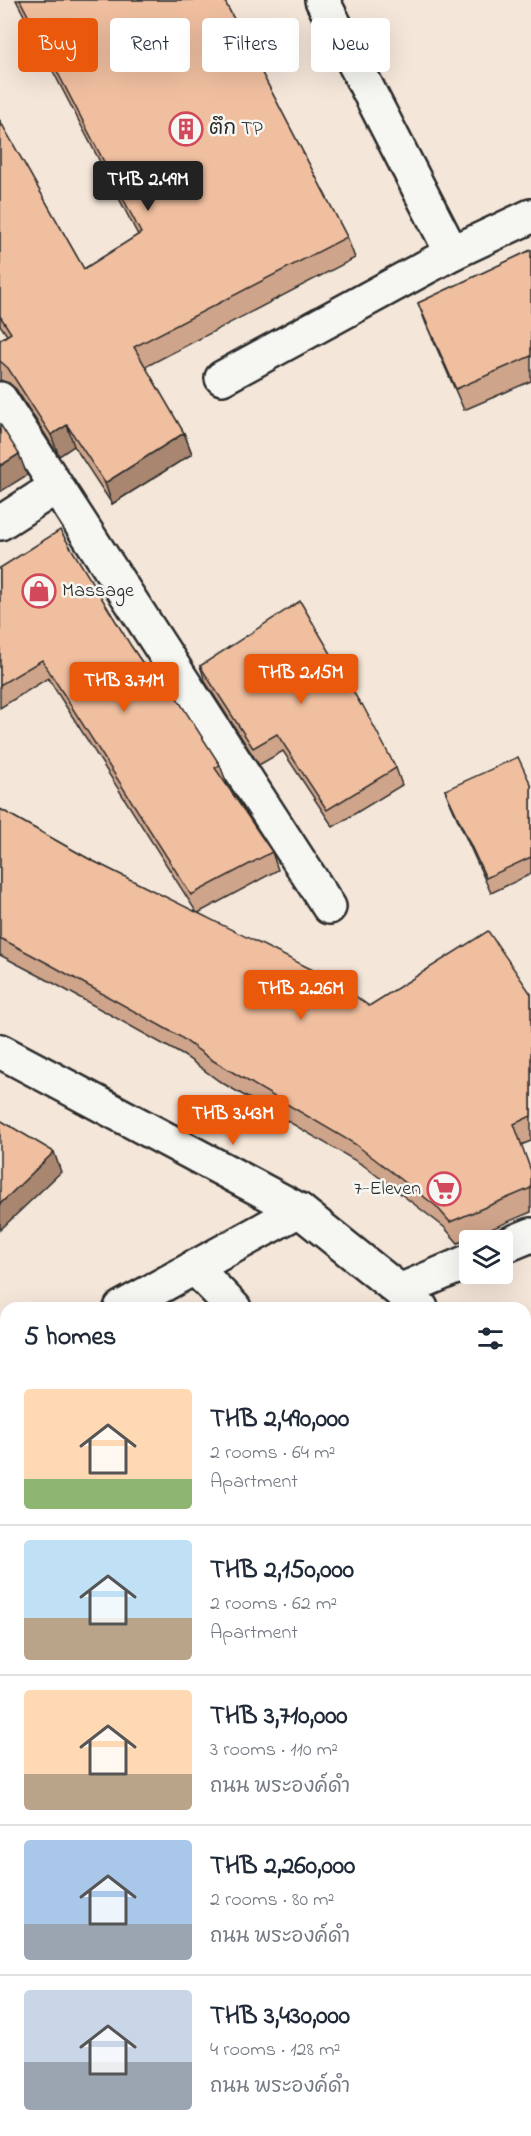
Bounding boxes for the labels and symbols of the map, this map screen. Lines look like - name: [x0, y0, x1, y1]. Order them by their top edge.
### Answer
- building icon: ตึก TP: [168, 111, 204, 147]
- place label: ตึก TP: [209, 115, 263, 144]
- pin: THB 2.49M: [79, 161, 217, 212]
- shop icon: Massage: [21, 573, 57, 609]
- place label: Massage: [62, 577, 134, 607]
- pin: THB 2.15M: [232, 654, 370, 705]
- pin: THB 3.71M: [55, 662, 193, 713]
- pin: THB 2.26M: [232, 970, 370, 1021]
- pin: THB 3.43M: [164, 1095, 302, 1146]
- supermarket icon: 7-Eleven: [426, 1171, 462, 1207]
- place label: 7-Eleven: [354, 1175, 421, 1204]

